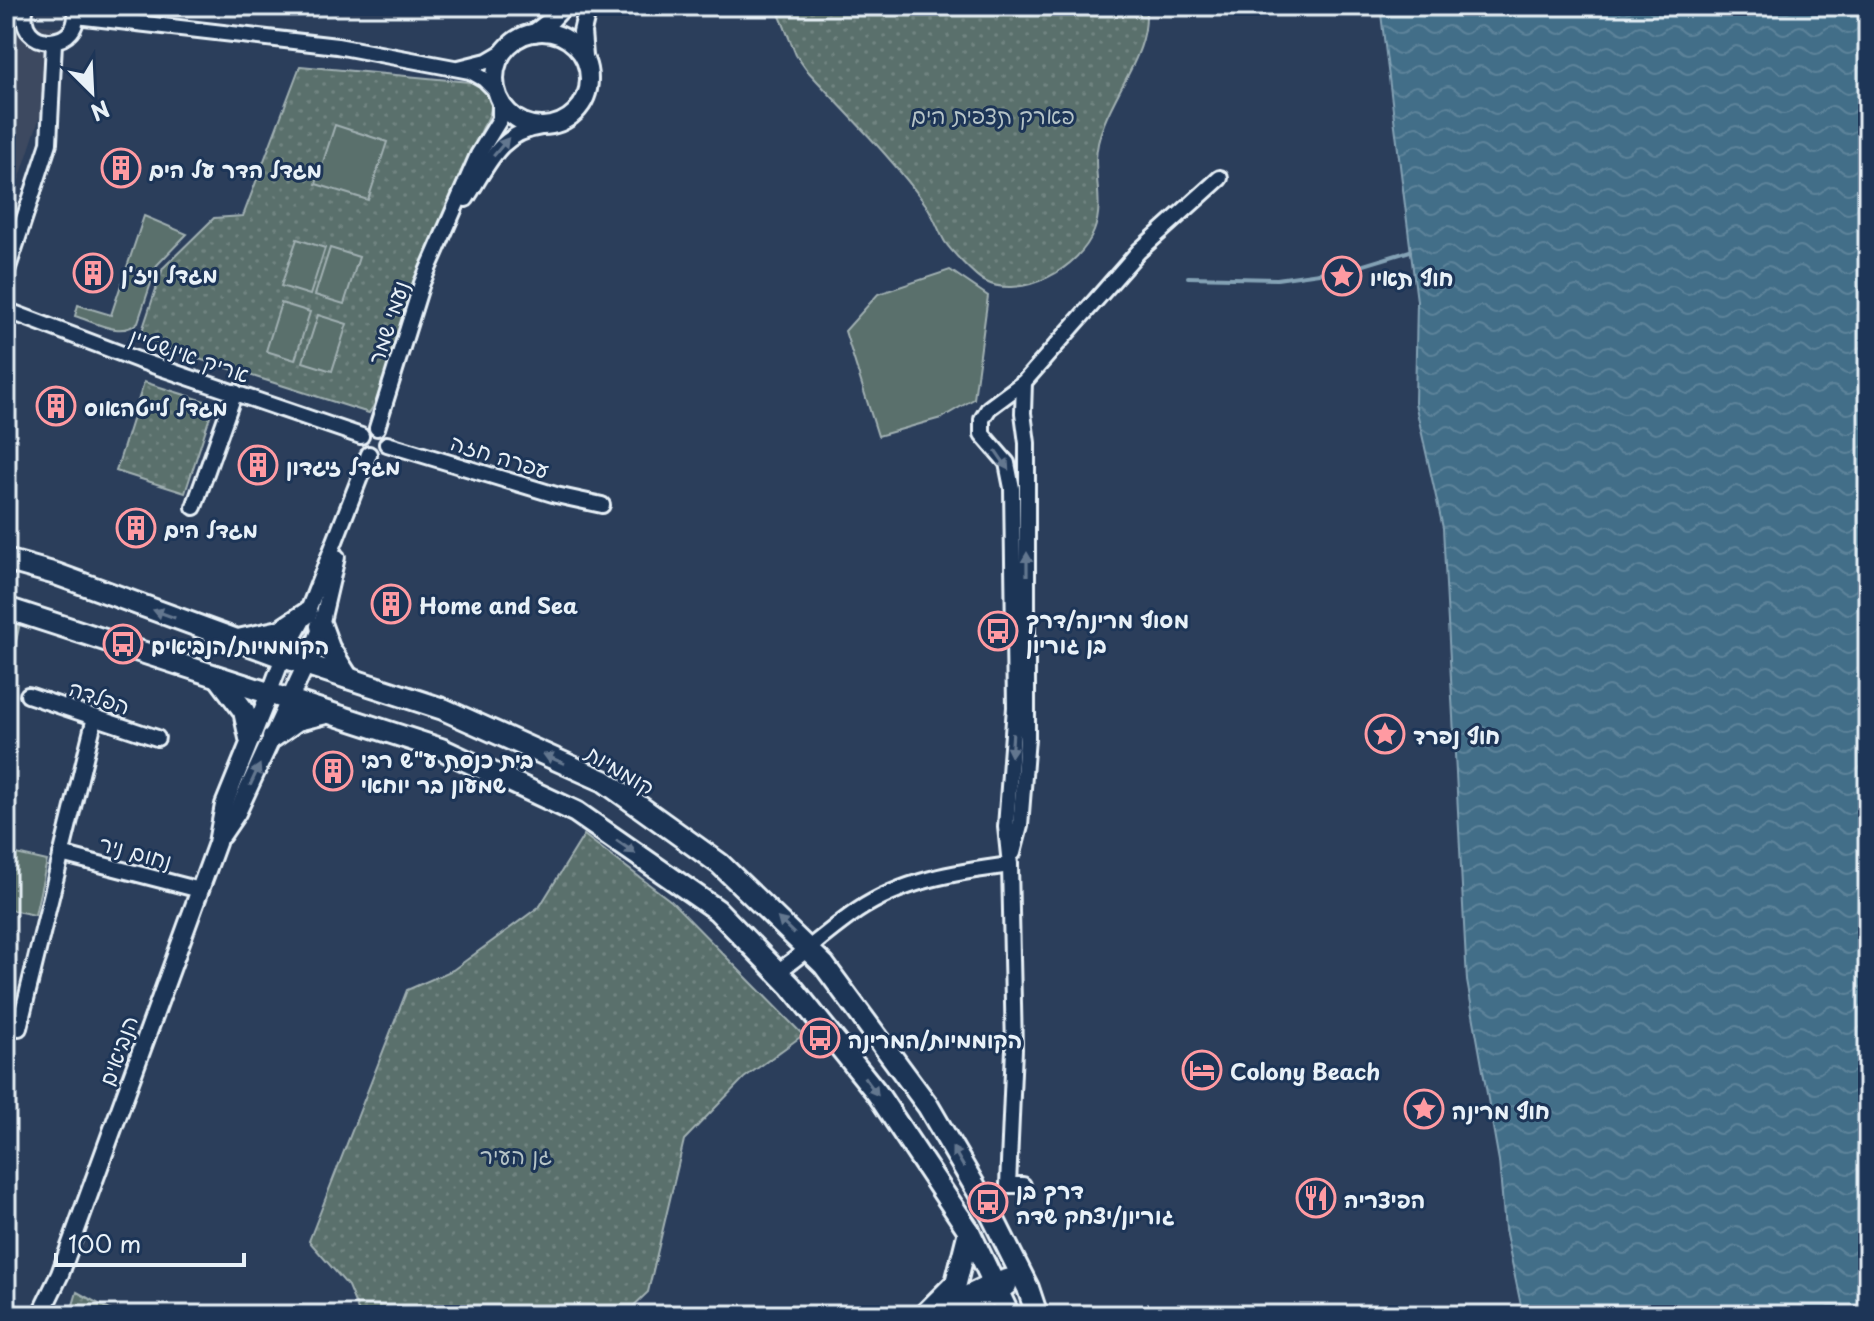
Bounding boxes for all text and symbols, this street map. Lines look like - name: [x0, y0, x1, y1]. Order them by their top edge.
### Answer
- north arrow: [52, 52, 132, 132]
- text: N: [86, 93, 115, 130]
- park label: פארק תצפית הים: [911, 98, 1075, 131]
- one-way arrow: [492, 138, 509, 158]
- building icon: מגדל הדר על הים: [100, 147, 142, 189]
- place label: מגדל הדר על הים: [149, 152, 322, 185]
- building icon: מגדל ויז'ן: [72, 252, 114, 294]
- place icon: חוף תאיו: [1321, 255, 1363, 297]
- place label: מגדל ויז'ן: [121, 257, 218, 290]
- place label: חוף תאיו: [1370, 260, 1453, 293]
- street label: נעמי שמר: [358, 276, 416, 368]
- street label: אריק אינשטיין: [126, 318, 254, 390]
- building icon: מגדל לייטהאוס: [35, 385, 77, 427]
- place label: מגדל לייטהאוס: [84, 390, 228, 423]
- street label: עפרה חזה: [447, 424, 554, 486]
- building icon: מגדל זיגדון: [237, 444, 279, 486]
- place label: מגדל זיגדון: [286, 449, 400, 482]
- one-way arrow: [995, 450, 1010, 471]
- building icon: מגדל הים: [115, 507, 157, 549]
- place label: מגדל הים: [164, 512, 258, 545]
- one-way arrow: [1021, 551, 1033, 576]
- building icon: Home and Sea: [370, 583, 412, 625]
- place label: Home and Sea: [419, 588, 578, 621]
- place label: מסוף מרינה/דרך בן גוריון: [1026, 602, 1189, 660]
- one-way arrow: [152, 607, 176, 619]
- bus stop icon: מסוף מרינה/דרך בן גוריון: [977, 610, 1019, 652]
- bus stop icon: הקוממיות/הנביאים: [102, 623, 144, 665]
- place label: הקוממיות/הנביאים: [151, 628, 329, 661]
- street label: הפלדה: [65, 670, 135, 722]
- place icon: חוף נפרד: [1364, 713, 1406, 755]
- place label: חוף נפרד: [1413, 718, 1500, 751]
- one-way arrow: [1005, 733, 1018, 758]
- street label: קוממיות: [579, 734, 662, 803]
- place label: בית כנסת ע"ש רבי שמעון בר יוחאי: [361, 742, 534, 800]
- building icon: בית כנסת ע"ש רבי שמעון בר יוחאי: [312, 750, 354, 792]
- one-way arrow: [542, 752, 566, 765]
- one-way arrow: [248, 763, 262, 786]
- street label: נחום ניר: [96, 825, 176, 877]
- one-way arrow: [616, 839, 637, 854]
- one-way arrow: [777, 918, 796, 936]
- street label: הנביאים: [89, 1010, 145, 1090]
- bus stop icon: הקוממיות/המרינה: [799, 1017, 841, 1059]
- place label: הקוממיות/המרינה: [848, 1022, 1022, 1055]
- hotel icon: Colony Beach: [1181, 1049, 1223, 1091]
- place label: Colony Beach: [1230, 1054, 1381, 1087]
- one-way arrow: [862, 1075, 878, 1096]
- place icon: חוף מרינה: [1403, 1088, 1445, 1130]
- place label: חוף מרינה: [1452, 1093, 1550, 1126]
- park label: גן העיר: [480, 1138, 552, 1171]
- one-way arrow: [951, 1145, 965, 1168]
- place label: דרך בן גוריון/יצחק שדה: [1016, 1173, 1175, 1231]
- restaurant icon: הפיצריה: [1295, 1177, 1337, 1219]
- bus stop icon: דרך בן גוריון/יצחק שדה: [967, 1181, 1009, 1223]
- place label: הפיצריה: [1344, 1182, 1425, 1215]
- scale bar: [56, 1217, 244, 1267]
- text: 100 m: [68, 1225, 141, 1261]

